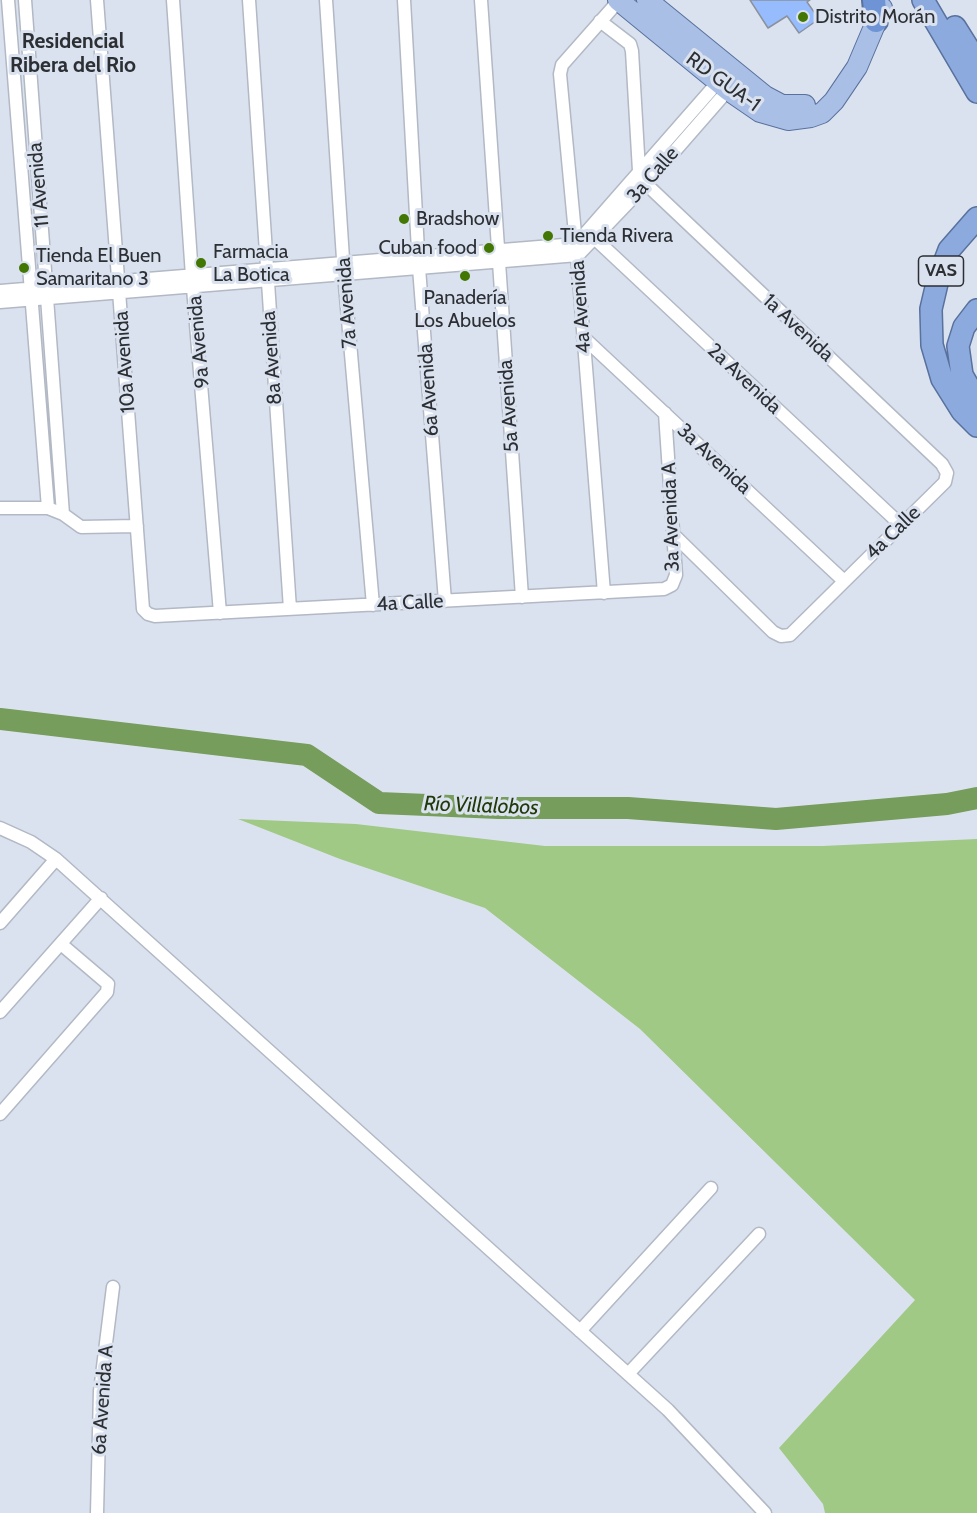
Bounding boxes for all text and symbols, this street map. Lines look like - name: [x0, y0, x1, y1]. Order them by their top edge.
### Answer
- place label: Distrito Morán: [815, 5, 935, 29]
- marker: Distrito Morán: [796, 10, 810, 24]
- district label: Residencial Ribera del Rio: [10, 29, 136, 79]
- street label: RD GUA-1: [681, 47, 765, 117]
- street label: 11 Avenida: [23, 142, 55, 228]
- street label: 3a Calle: [622, 142, 684, 208]
- place label: Bradshow: [416, 207, 499, 231]
- marker: Bradshow: [397, 212, 411, 226]
- place label: Tienda Rivera: [560, 224, 673, 248]
- marker: Tienda Rivera: [541, 229, 555, 243]
- place label: Cuban food: [379, 236, 477, 260]
- place label: Farmacia La Botica: [213, 240, 290, 287]
- marker: Cuban food: [482, 241, 496, 255]
- place label: Tienda El Buen Samaritano 3: [36, 244, 161, 291]
- marker: Farmacia La Botica: [194, 256, 208, 270]
- road number: VAS: [918, 256, 964, 286]
- street label: 7a Avenida: [332, 257, 362, 349]
- street label: 4a Avenida: [566, 260, 596, 354]
- marker: Tienda El Buen Samaritano 3: [17, 261, 31, 275]
- marker: Panadería Los Abuelos: [458, 269, 472, 283]
- place label: Panadería Los Abuelos: [414, 286, 516, 333]
- street label: 1a Avenida: [758, 289, 838, 367]
- street label: 9a Avenida: [183, 295, 215, 389]
- street label: 10a Avenida: [109, 310, 141, 414]
- street label: 8a Avenida: [257, 310, 287, 406]
- street label: 2a Avenida: [702, 339, 786, 419]
- street label: 6a Avenida: [414, 343, 444, 437]
- street label: 5a Avenida: [494, 359, 524, 453]
- street label: 3a Avenida: [672, 419, 756, 499]
- street label: 3a Avenida A: [657, 462, 685, 572]
- street label: 4a Calle: [861, 501, 925, 565]
- street label: 4a Calle: [376, 589, 444, 617]
- water label: Río Villalobos: [423, 791, 539, 821]
- street label: 6a Avenida A: [87, 1344, 119, 1456]

